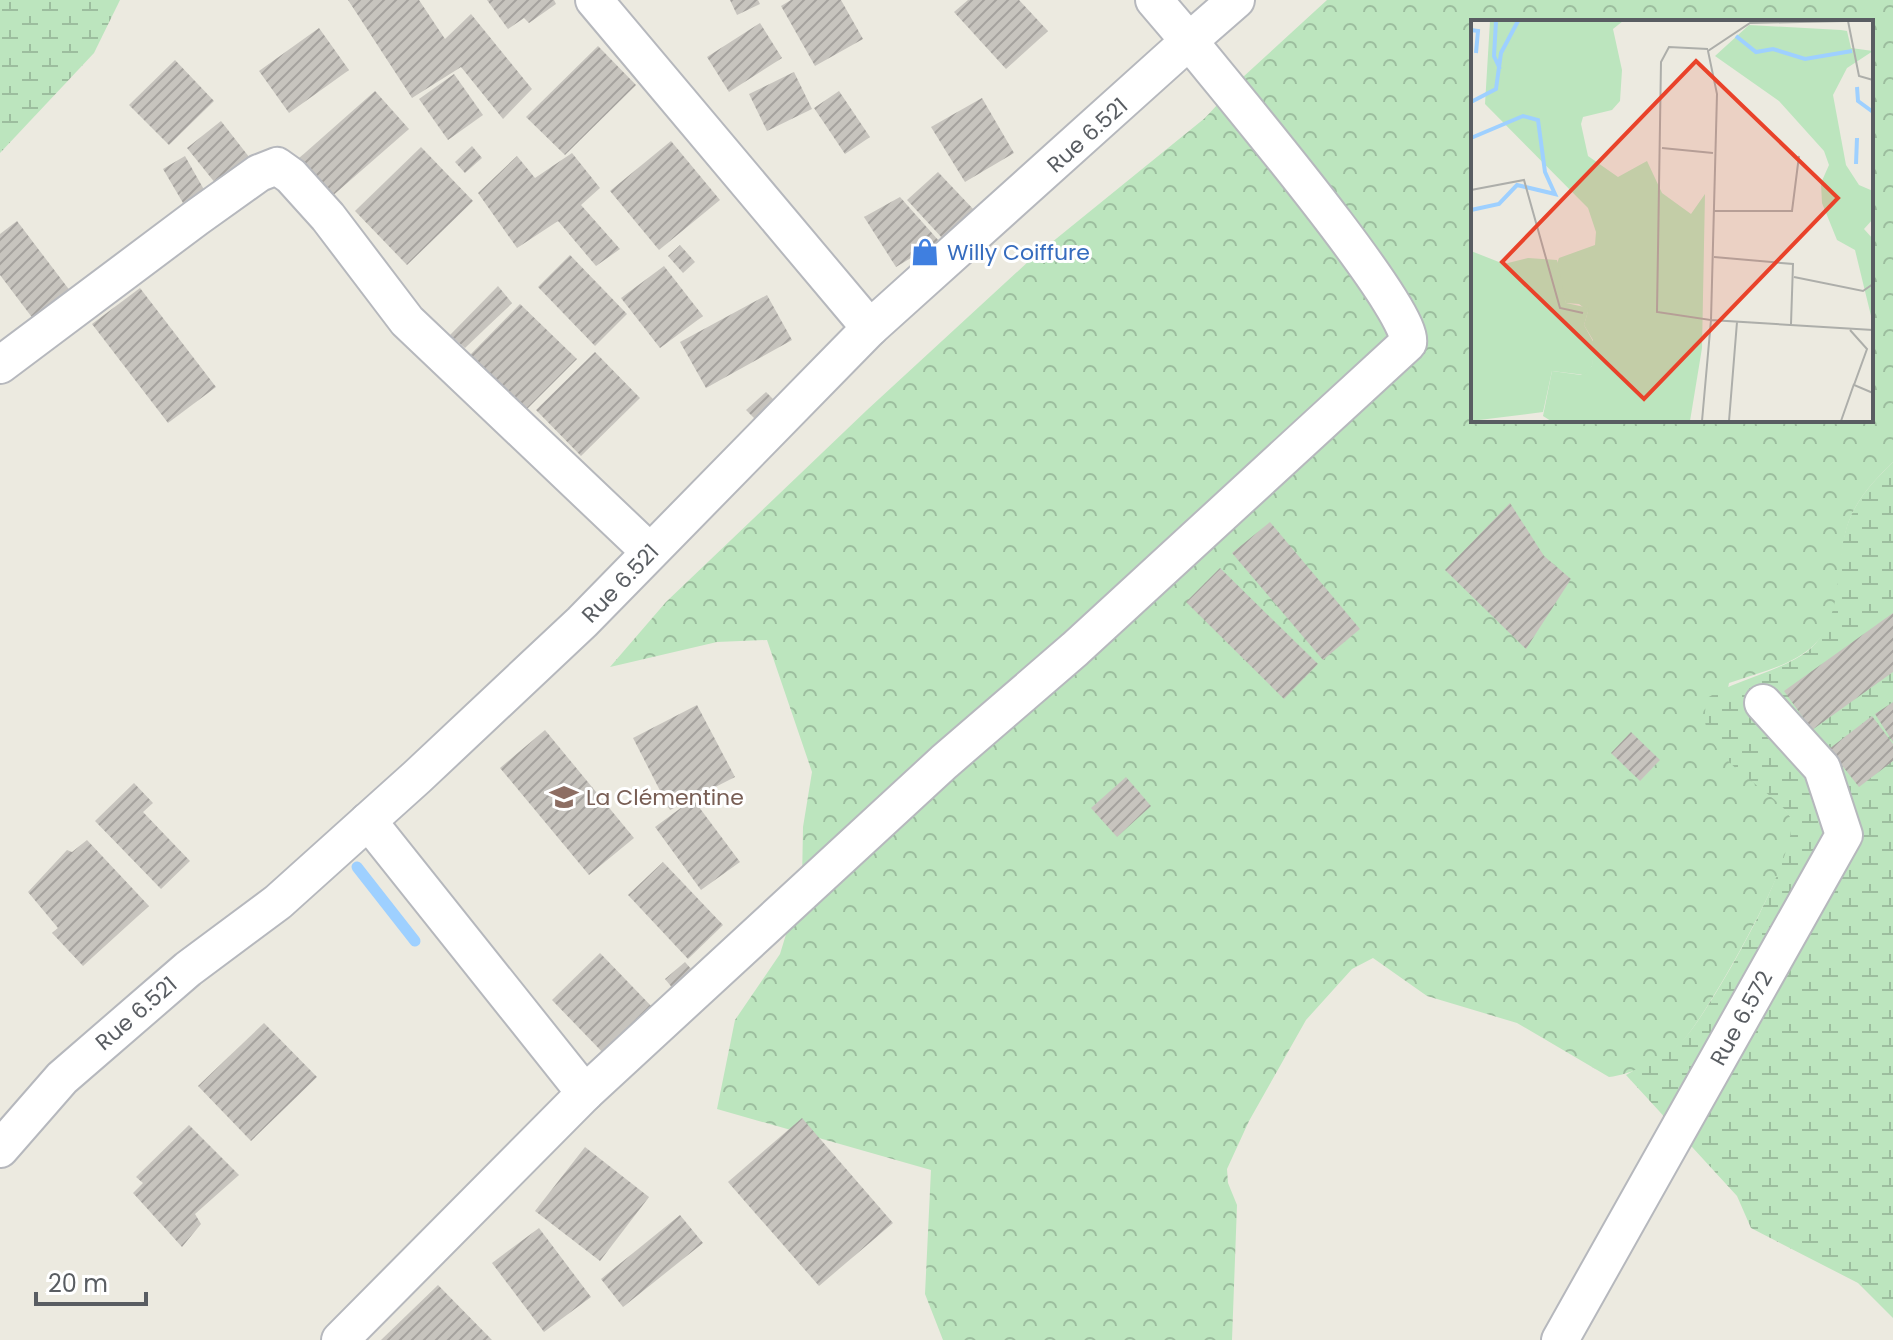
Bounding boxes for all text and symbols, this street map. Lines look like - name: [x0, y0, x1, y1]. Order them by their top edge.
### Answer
- inset map: [1471, 20, 1873, 422]
- street label: Rue 6.521: [1040, 91, 1135, 180]
- shop icon: Willy Coiffure: [910, 237, 940, 267]
- place label: Willy Coiffure: [947, 237, 1090, 268]
- street label: Rue 6.521: [575, 537, 666, 630]
- school or university icon: La Clémentine: [549, 782, 579, 812]
- place label: La Clémentine: [586, 782, 744, 813]
- street label: Rue 6.572: [1703, 965, 1780, 1071]
- street label: Rue 6.521: [89, 969, 184, 1058]
- scale bar: [36, 1256, 146, 1306]
- text: 20 m: [48, 1267, 108, 1300]

